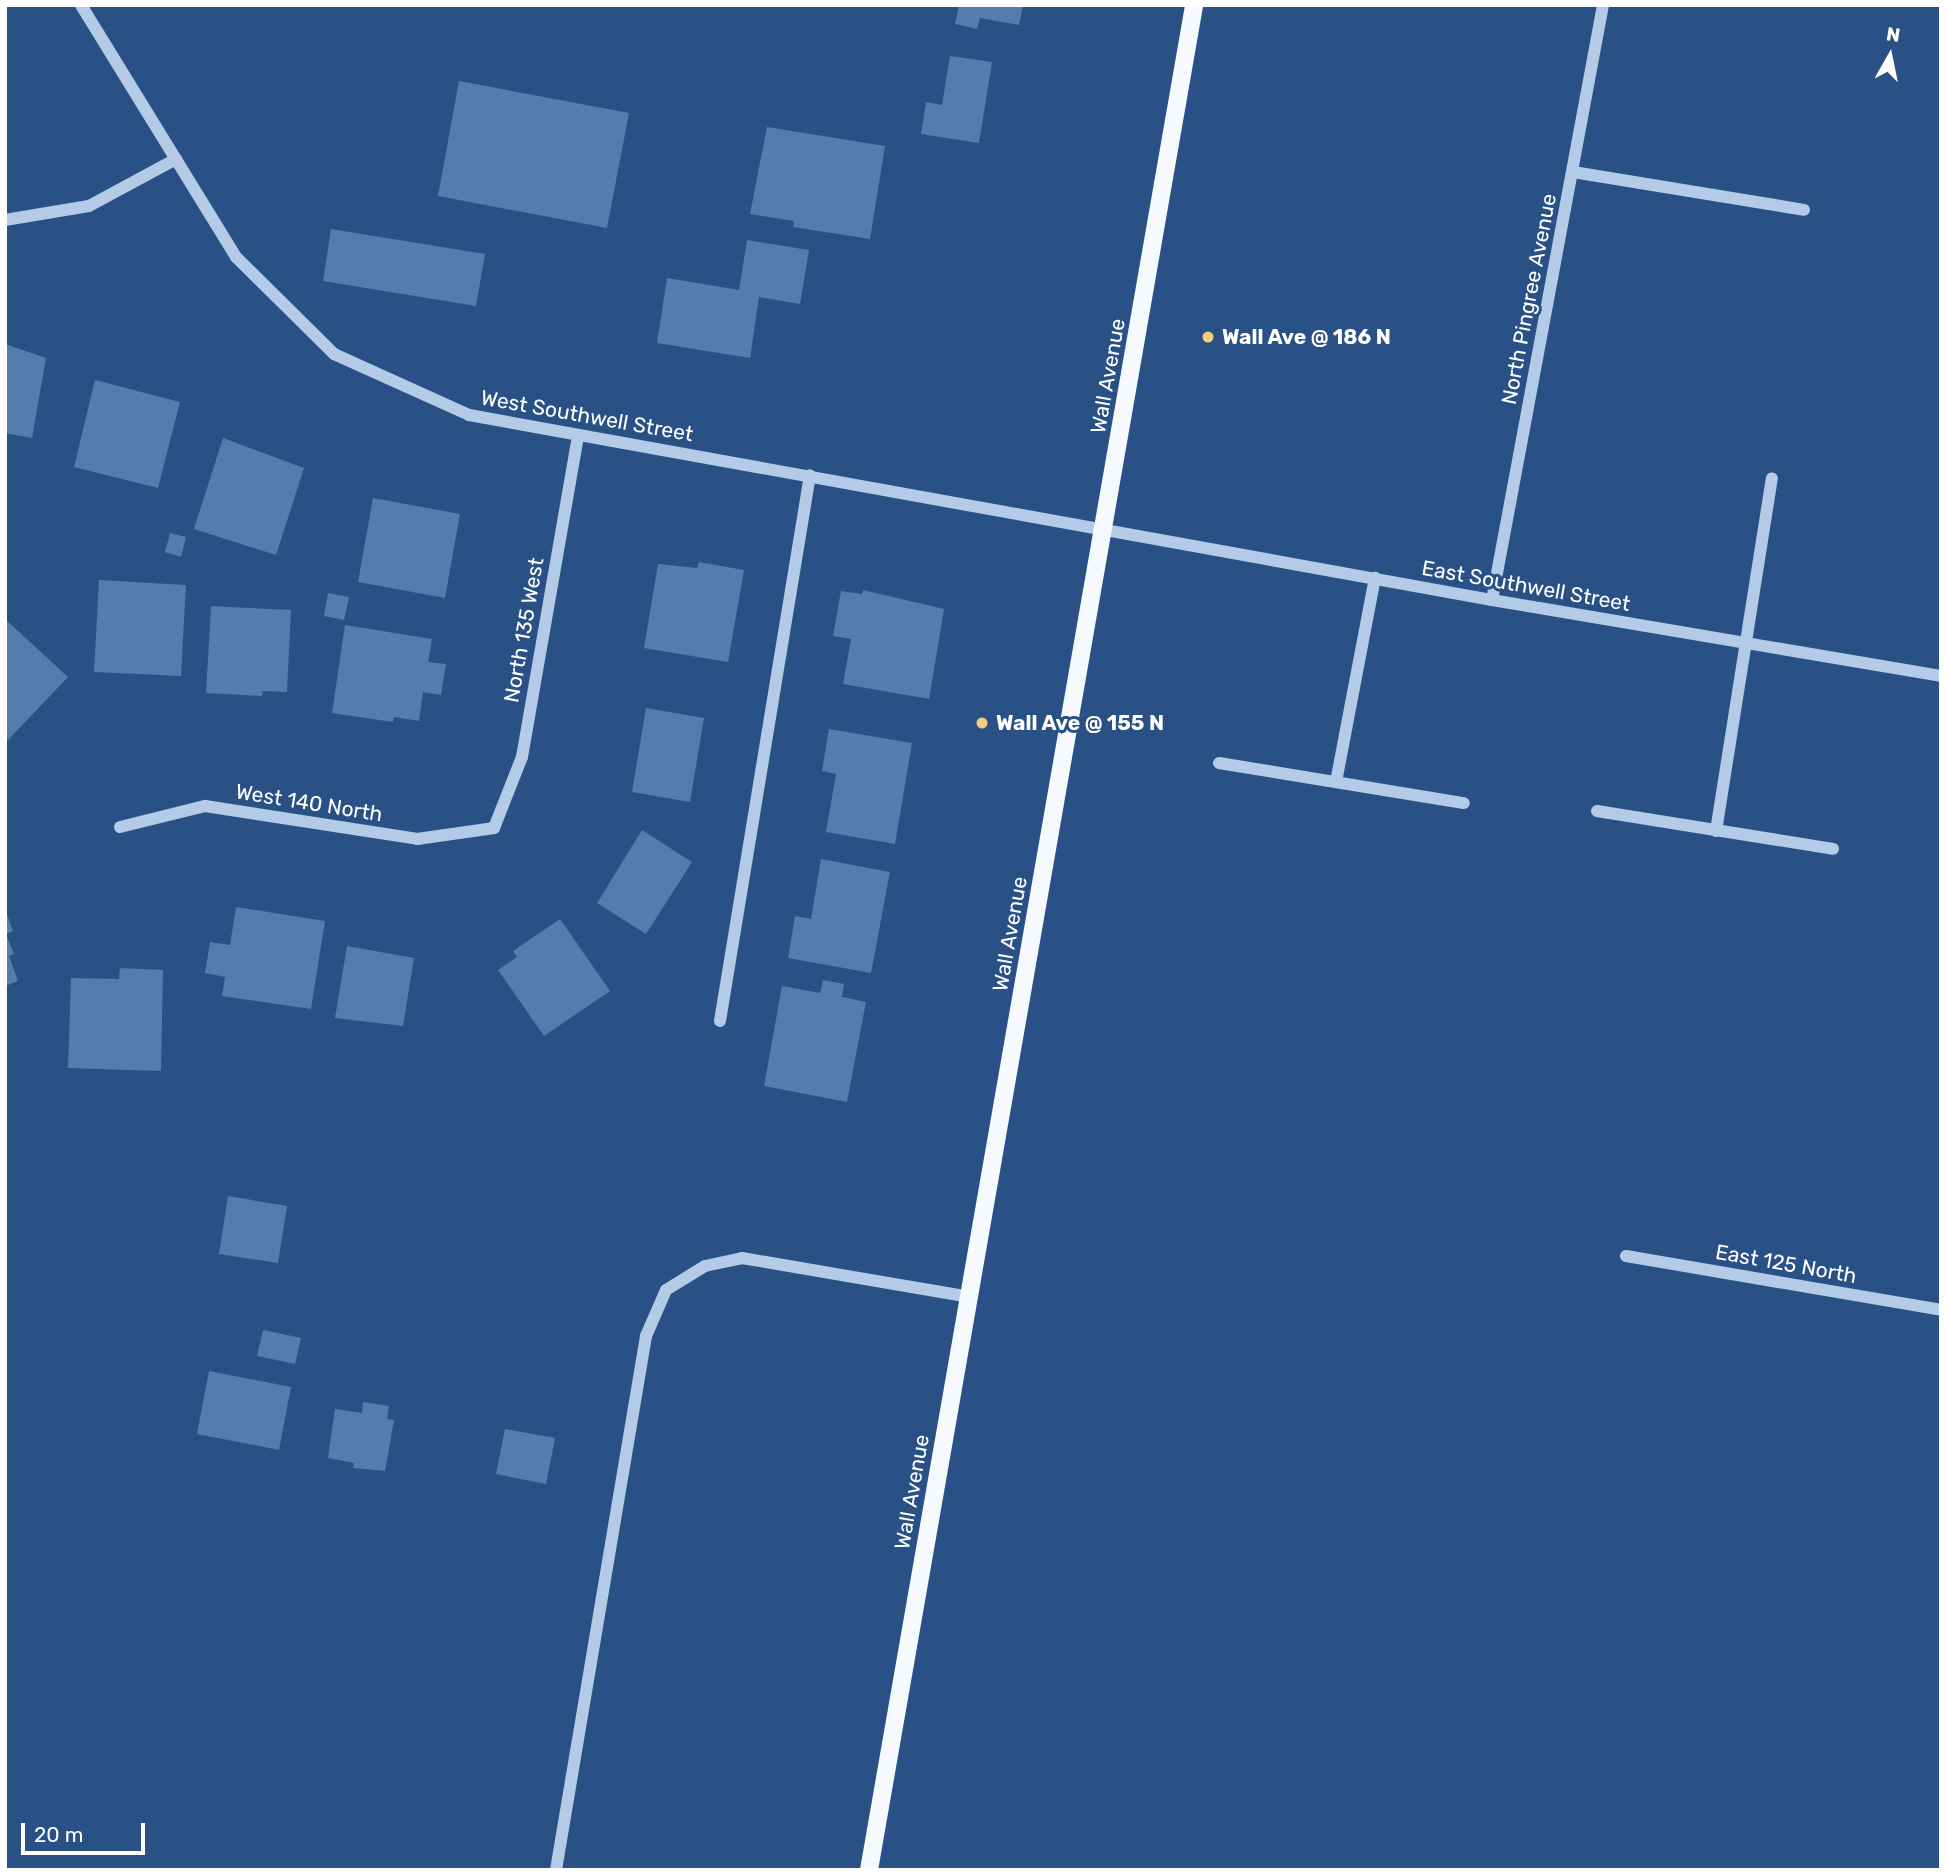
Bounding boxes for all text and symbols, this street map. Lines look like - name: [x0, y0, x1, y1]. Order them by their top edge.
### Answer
- north arrow: [1855, 21, 1925, 91]
- text: N: [1885, 22, 1902, 47]
- street label: North Pingree Avenue: [1496, 191, 1562, 407]
- street label: Wall Avenue: [1085, 316, 1131, 436]
- place label: Wall Ave @ 186 N: [1222, 324, 1391, 350]
- marker: Wall Ave @ 186 N: [1200, 329, 1216, 345]
- street label: West Southwell Street: [479, 385, 695, 447]
- street label: North 135 West: [499, 555, 549, 705]
- street label: East Southwell Street: [1420, 555, 1632, 617]
- place label: Wall Ave @ 155 N: [996, 710, 1165, 736]
- marker: Wall Ave @ 155 N: [974, 715, 990, 731]
- street label: West 140 North: [234, 779, 384, 827]
- street label: Wall Avenue: [987, 874, 1033, 994]
- street label: East 125 North: [1713, 1239, 1859, 1289]
- street label: Wall Avenue: [889, 1432, 935, 1552]
- scale bar: [24, 1808, 149, 1852]
- text: 20 m: [34, 1822, 83, 1847]

